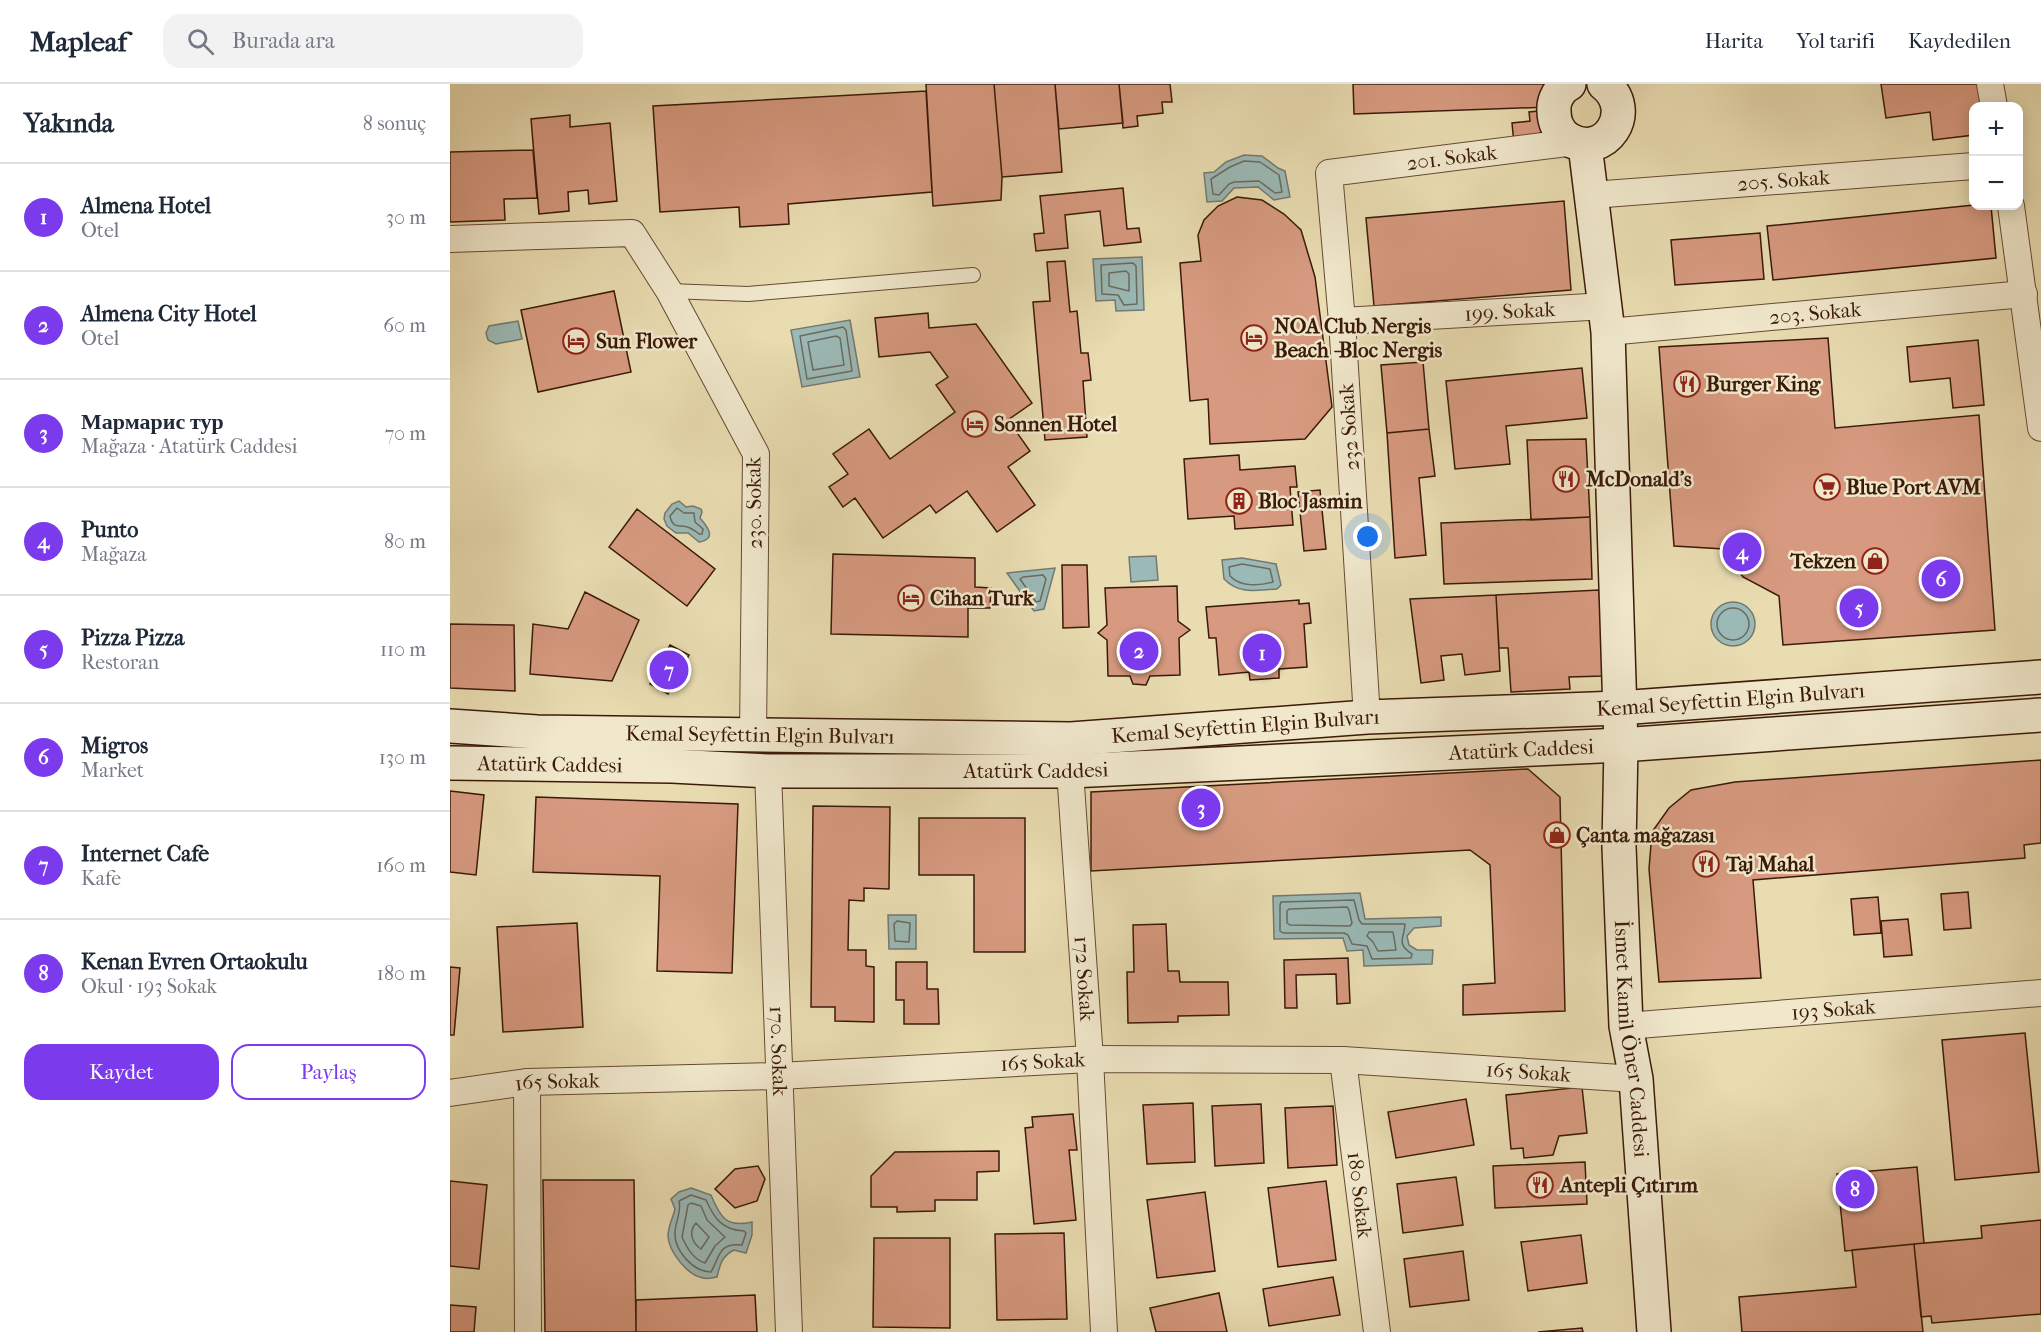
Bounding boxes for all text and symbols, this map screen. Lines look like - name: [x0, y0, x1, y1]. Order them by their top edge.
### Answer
- search box: [163, 14, 583, 68]
- text: Mapleaf: [30, 25, 127, 58]
- icon: search: [184, 25, 217, 58]
- text: Burada ara: [232, 28, 335, 54]
- text: Harita: [1705, 29, 1763, 53]
- text: Yol tarifi: [1796, 29, 1875, 53]
- text: Kaydedilen: [1908, 29, 2011, 53]
- map controls: [1969, 102, 2023, 210]
- button: +: [1969, 102, 2023, 156]
- text: Yakında: [24, 108, 114, 139]
- text: 8 sonuç: [363, 112, 426, 135]
- street label: 201. Sokak: [1405, 140, 1499, 175]
- button: −: [1969, 156, 2023, 210]
- street label: 205. Sokak: [1736, 165, 1831, 196]
- text: Almena Hotel: [81, 193, 211, 219]
- text: 1: [40, 206, 47, 229]
- text: 30 m: [386, 206, 426, 229]
- text: Otel: [81, 219, 119, 242]
- street label: 199. Sokak: [1464, 297, 1556, 326]
- street label: 203. Sokak: [1768, 297, 1862, 329]
- text: Almena City Hotel: [81, 301, 257, 327]
- text: 2: [38, 314, 49, 337]
- text: 60 m: [383, 314, 426, 337]
- place label: NOA Club Nergis Beach -Bloc Nergis: [1274, 314, 1443, 362]
- hotel icon: NOA Club Nergis Beach -Bloc Nergis: [1239, 323, 1269, 353]
- hotel icon: Sun Flower: [561, 326, 591, 356]
- text: Otel: [81, 327, 119, 350]
- place label: Sun Flower: [596, 329, 698, 353]
- restaurant icon: Burger King: [1672, 369, 1702, 399]
- place label: Burger King: [1706, 372, 1821, 396]
- street label: 232 Sokak: [1334, 382, 1364, 471]
- text: Мармарис тур: [81, 409, 224, 435]
- hotel icon: Sonnen Hotel: [960, 409, 990, 439]
- place label: Sonnen Hotel: [994, 412, 1117, 436]
- text: 3: [39, 422, 48, 445]
- text: 70 m: [384, 422, 426, 445]
- text: Mağaza · Atatürk Caddesi: [81, 435, 297, 458]
- street label: 230. Sokak: [741, 457, 767, 549]
- restaurant icon: McDonald's: [1551, 464, 1581, 494]
- place label: McDonald's: [1585, 467, 1692, 491]
- supermarket icon: Blue Port AVM: [1812, 472, 1842, 502]
- place label: Blue Port AVM: [1846, 475, 1981, 499]
- building icon: Bloc Jasmin: [1224, 486, 1254, 516]
- place label: Bloc Jasmin: [1258, 489, 1363, 513]
- text: Punto: [81, 517, 138, 543]
- your location: [1353, 522, 1382, 551]
- text: 4: [38, 530, 49, 553]
- text: 80 m: [384, 530, 426, 553]
- pin: 4: [1722, 530, 1762, 574]
- text: Mağaza: [81, 543, 147, 566]
- shop icon: Tekzen: [1860, 546, 1890, 576]
- place label: Tekzen: [1790, 549, 1857, 573]
- pin: 6: [1922, 556, 1960, 602]
- hotel icon: Cihan Turk: [896, 583, 926, 613]
- place label: Cihan Turk: [930, 586, 1035, 610]
- pin: 5: [1840, 586, 1878, 630]
- text: Pizza Pizza: [81, 625, 185, 651]
- pin: 2: [1120, 628, 1158, 674]
- pin: 1: [1242, 630, 1282, 676]
- text: 5: [39, 638, 48, 661]
- text: 110 m: [380, 638, 426, 661]
- pin: 7: [650, 648, 688, 692]
- text: Restoran: [81, 651, 159, 674]
- street label: Kemal Seyfettin Elgin Bulvarı: [1596, 678, 1865, 721]
- street label: Kemal Seyfettin Elgin Bulvarı: [1110, 705, 1380, 748]
- street label: Kemal Seyfettin Elgin Bulvarı: [625, 721, 894, 749]
- text: Migros: [81, 733, 148, 759]
- street label: Atatürk Caddesi: [1447, 734, 1594, 765]
- text: 6: [38, 746, 49, 769]
- text: 130 m: [379, 746, 426, 769]
- street label: Atatürk Caddesi: [476, 751, 623, 777]
- street label: Atatürk Caddesi: [962, 757, 1109, 783]
- text: Market: [81, 759, 144, 782]
- pin: 3: [1182, 786, 1221, 830]
- shop icon: Çanta mağazası: [1542, 820, 1572, 850]
- place label: Çanta mağazası: [1576, 823, 1715, 848]
- text: Internet Cafe: [81, 841, 209, 867]
- restaurant icon: Taj Mahal: [1691, 849, 1721, 879]
- place label: Taj Mahal: [1725, 852, 1814, 876]
- text: 7: [39, 854, 48, 877]
- text: 160 m: [376, 854, 426, 877]
- text: Kafe: [81, 867, 121, 890]
- street label: İsmet Kamil Öner Caddesi: [1610, 919, 1654, 1158]
- street label: 172 Sokak: [1069, 935, 1099, 1022]
- text: Kenan Evren Ortaokulu: [81, 949, 308, 975]
- text: 8: [38, 962, 49, 985]
- text: 180 m: [377, 962, 426, 985]
- text: Okul · 193 Sokak: [81, 975, 217, 998]
- street label: 193 Sokak: [1790, 994, 1877, 1025]
- street label: 170. Sokak: [765, 1005, 792, 1097]
- button: Kaydet: [24, 1044, 219, 1100]
- button: Paylaş: [231, 1044, 426, 1100]
- street label: 165 Sokak: [1000, 1047, 1086, 1076]
- street label: 165 Sokak: [1485, 1057, 1572, 1087]
- street label: 165 Sokak: [513, 1068, 600, 1096]
- street label: 180 Sokak: [1343, 1150, 1377, 1240]
- pin: 8: [1836, 1166, 1874, 1212]
- restaurant icon: Antepli Çıtırım: [1525, 1170, 1555, 1200]
- place label: Antepli Çıtırım: [1558, 1173, 1698, 1198]

